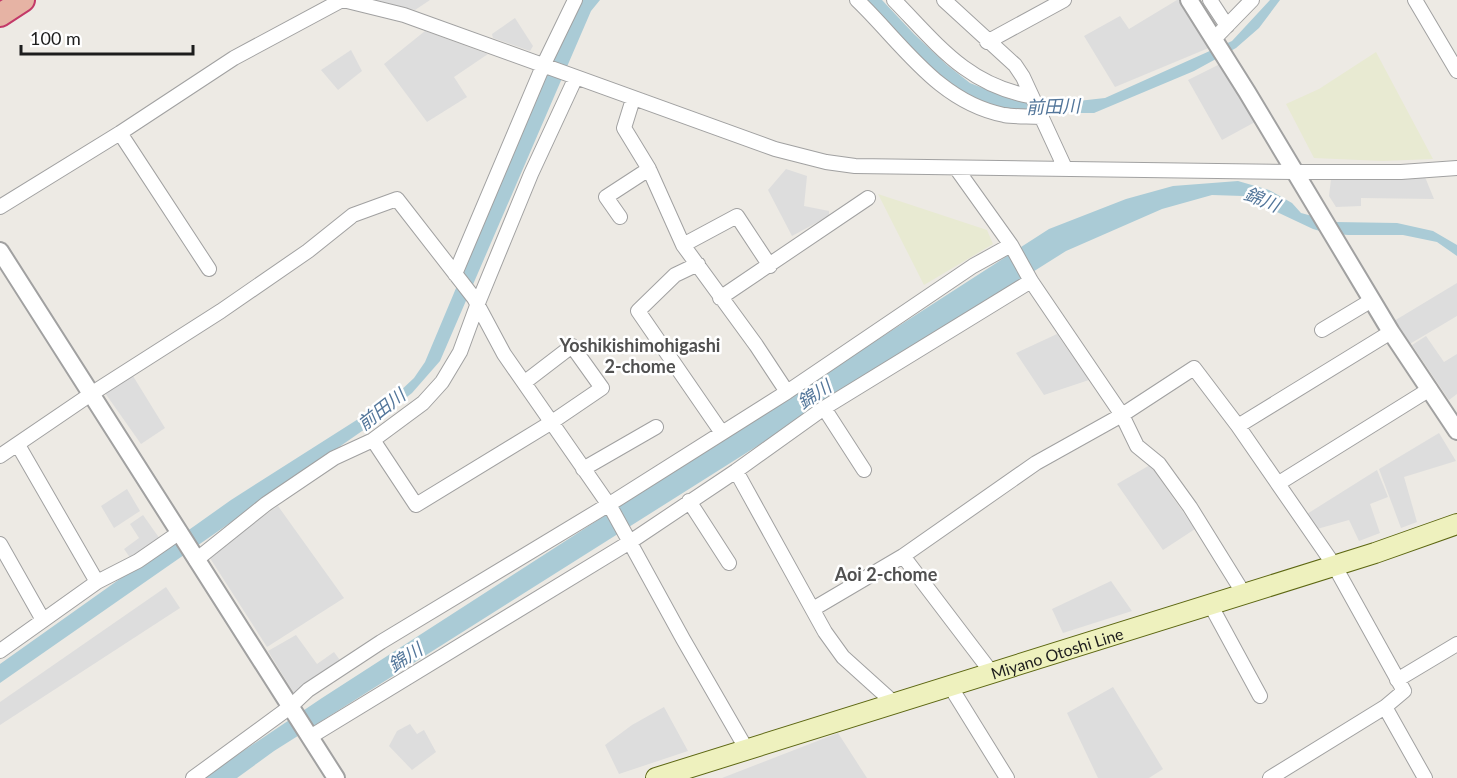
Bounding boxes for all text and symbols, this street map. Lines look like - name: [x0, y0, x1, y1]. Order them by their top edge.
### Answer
- scale bar: [21, 18, 194, 56]
- text: 100 m: [30, 27, 81, 49]
- water label: 前田川: [1026, 94, 1082, 118]
- water label: 錦川: [1241, 182, 1285, 217]
- district label: Yoshikishimohigashi 2-chome: [559, 334, 720, 377]
- water label: 錦川: [793, 374, 837, 413]
- water label: 前田川: [353, 382, 411, 434]
- district label: Aoi 2-chome: [834, 563, 938, 585]
- street label: Miyano Otoshi Line: [988, 623, 1125, 682]
- water label: 錦川: [384, 637, 428, 676]

